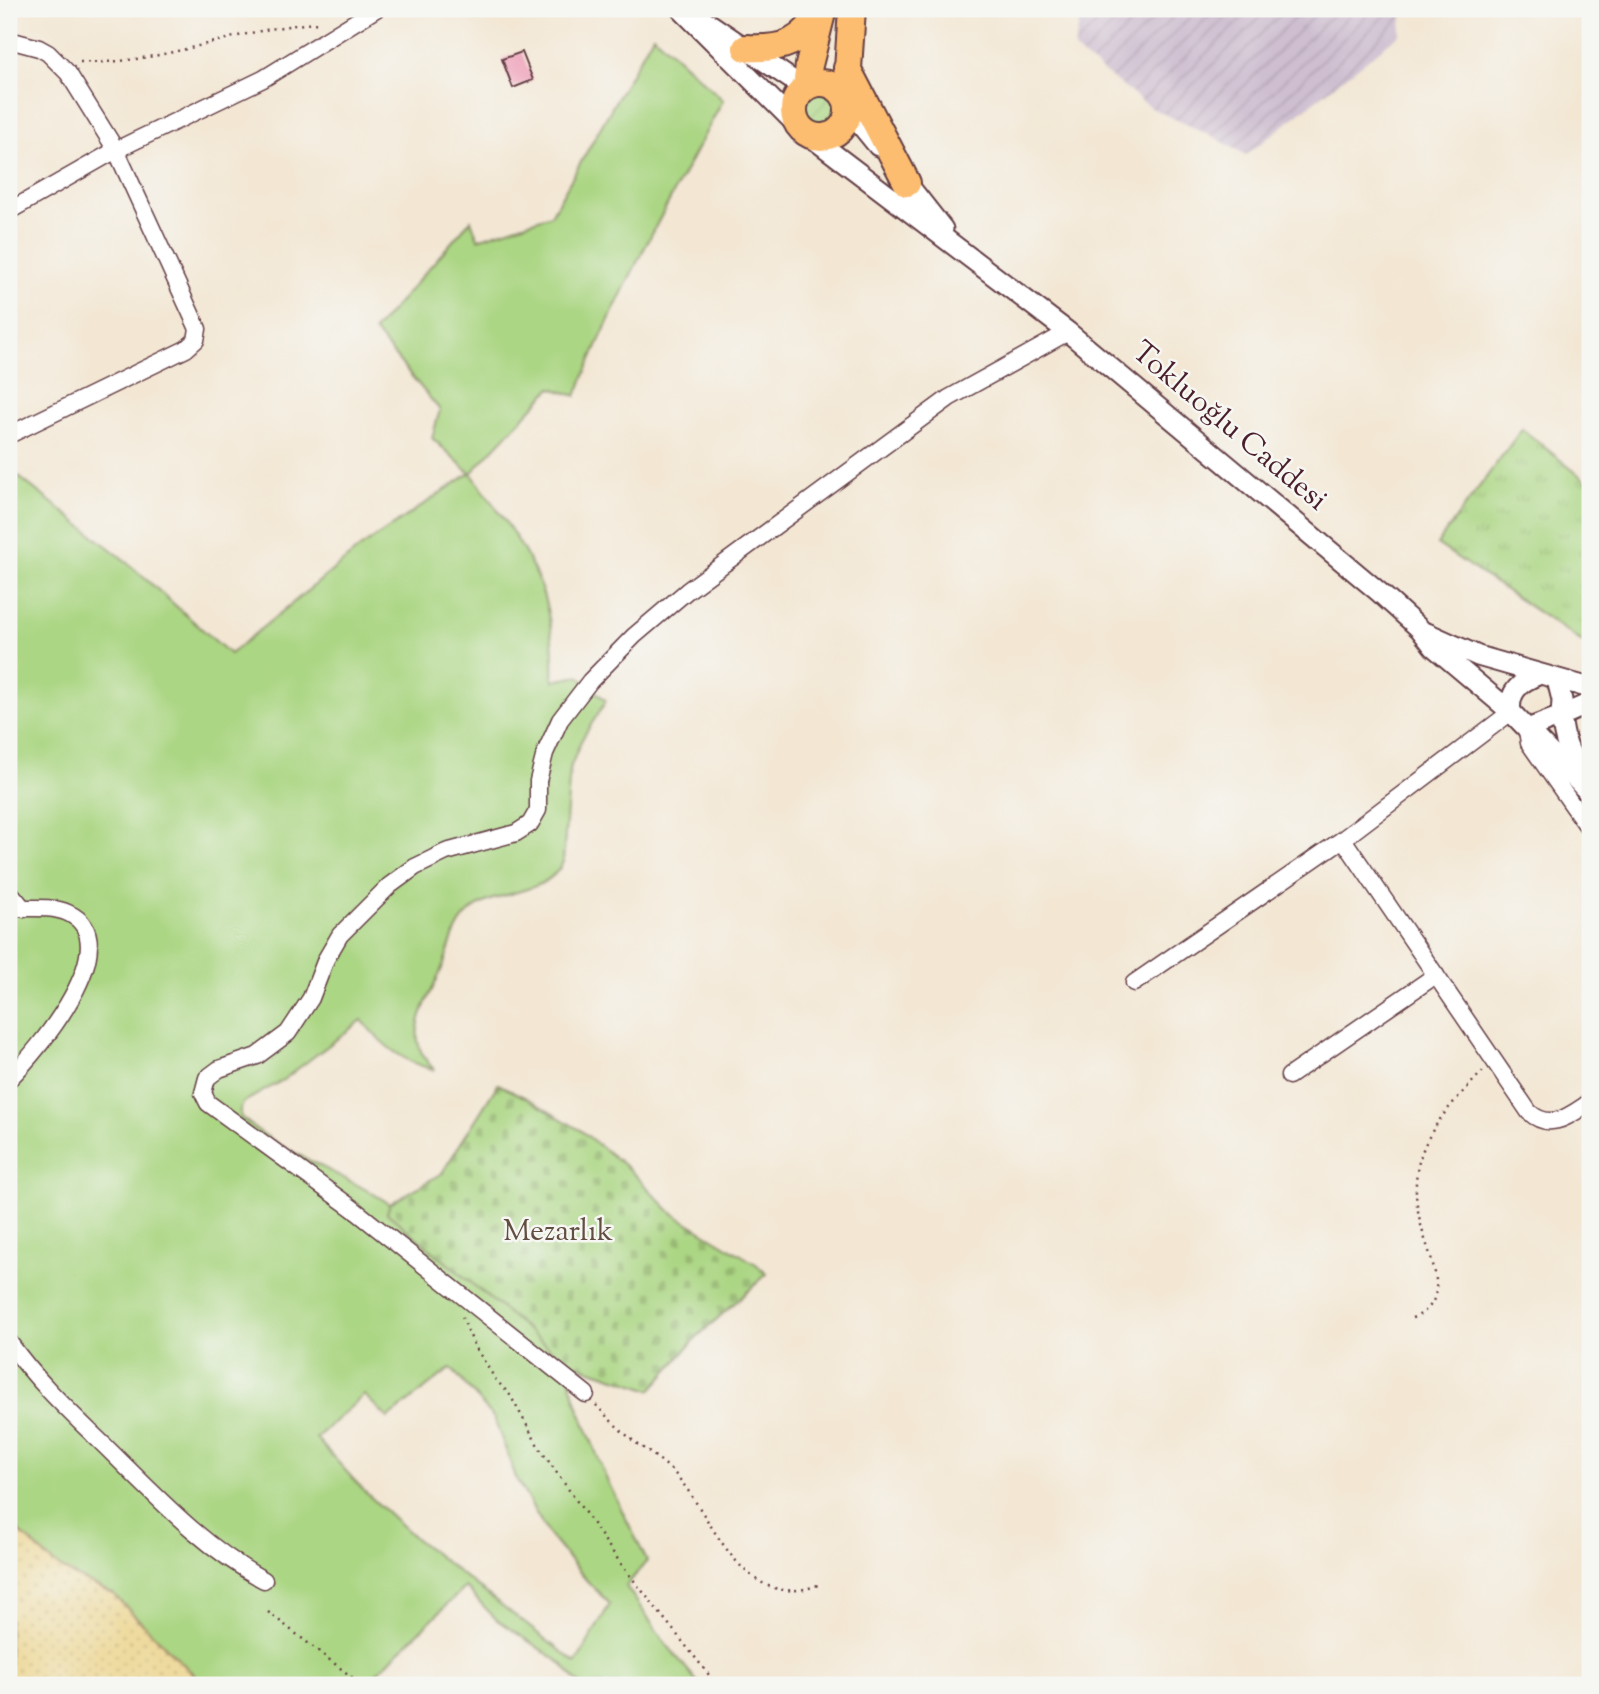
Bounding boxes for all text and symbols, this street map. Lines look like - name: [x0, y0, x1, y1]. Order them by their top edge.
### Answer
- street label: Tokluoğlu Caddesi: [1122, 332, 1336, 522]
- park label: Mezarlık: [503, 1211, 613, 1254]

